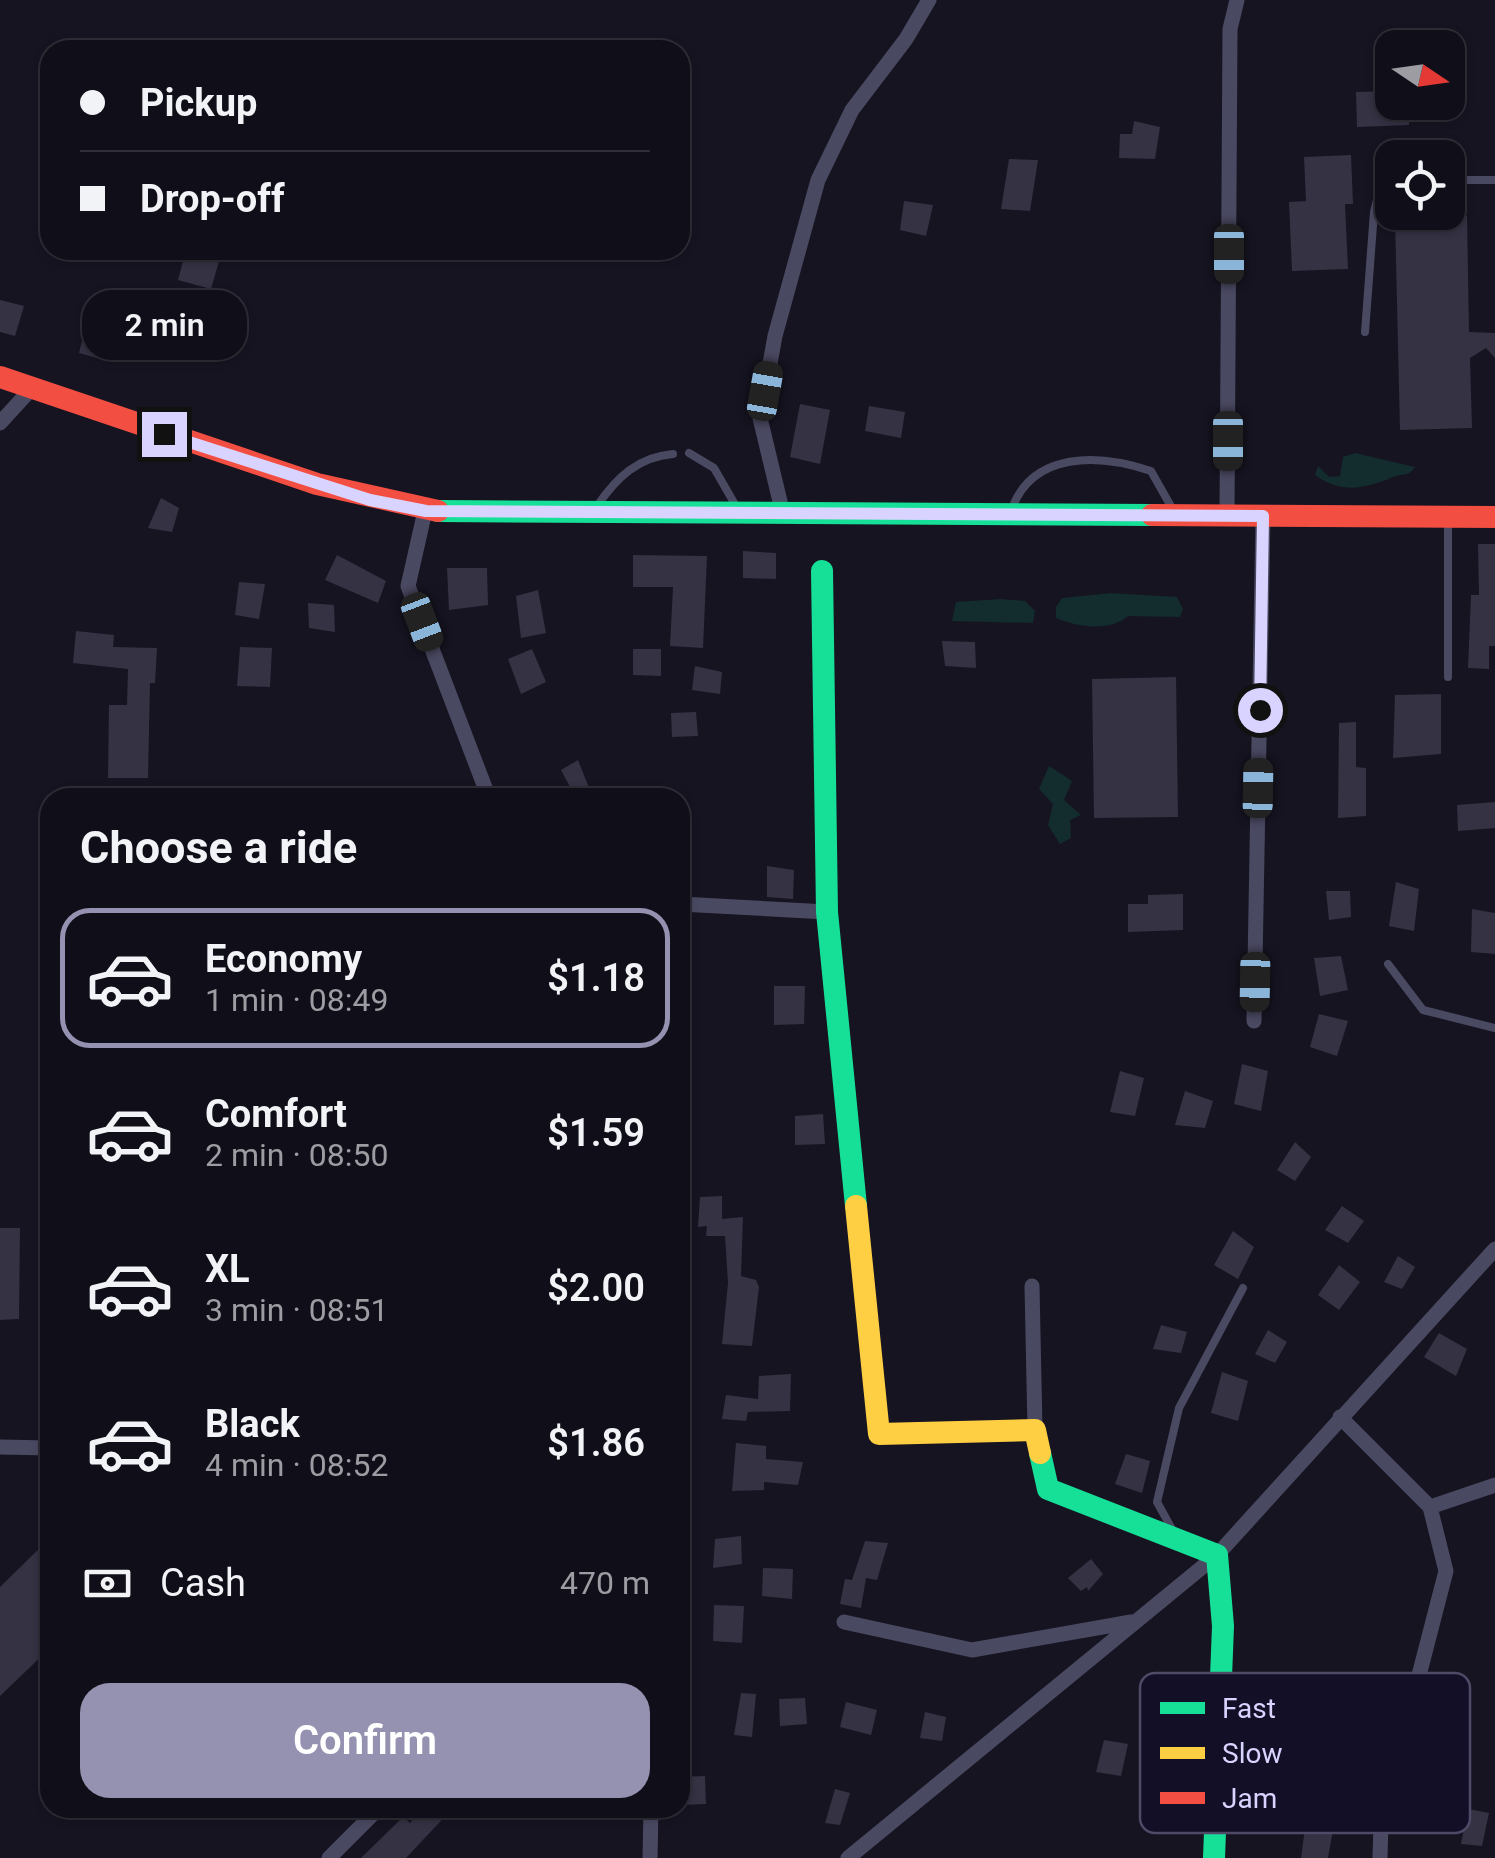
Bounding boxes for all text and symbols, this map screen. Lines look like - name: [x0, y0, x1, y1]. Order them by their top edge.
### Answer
- north arrow: [1375, 30, 1465, 120]
- map controls: [1375, 30, 1465, 230]
- text: Pickup: [140, 81, 257, 125]
- button: locate: [1375, 140, 1465, 230]
- text: Drop-off: [140, 177, 285, 221]
- car: [1214, 224, 1244, 284]
- callout: 2 min: [81, 289, 246, 359]
- text: 2 min: [124, 306, 205, 344]
- car: [745, 359, 785, 423]
- car: [1213, 411, 1243, 471]
- route end: [142, 412, 187, 457]
- car: [397, 589, 447, 655]
- route start: [1238, 688, 1283, 733]
- car: [1242, 758, 1274, 818]
- text: Choose a ride: [80, 821, 357, 874]
- icon: car: [85, 933, 175, 1023]
- text: Economy: [205, 937, 362, 981]
- car: [1239, 952, 1271, 1012]
- text: $1.18: [547, 956, 645, 1000]
- text: 1 min · 08:49: [205, 981, 388, 1019]
- icon: car: [85, 1088, 175, 1178]
- text: Comfort: [205, 1092, 347, 1136]
- text: $1.59: [547, 1111, 645, 1155]
- text: 2 min · 08:50: [205, 1136, 388, 1174]
- icon: car: [85, 1243, 175, 1333]
- text: XL: [205, 1247, 250, 1291]
- text: $2.00: [547, 1266, 645, 1310]
- text: 3 min · 08:51: [205, 1291, 388, 1329]
- icon: car: [85, 1398, 175, 1488]
- text: Black: [205, 1402, 300, 1446]
- text: $1.86: [547, 1421, 645, 1465]
- text: 4 min · 08:52: [205, 1446, 388, 1484]
- icon: cash: [80, 1556, 135, 1611]
- text: Cash: [160, 1561, 246, 1605]
- text: 470 m: [560, 1564, 650, 1602]
- legend: [1140, 1673, 1470, 1833]
- button: Confirm: [80, 1683, 650, 1798]
- text: Fast: [1222, 1692, 1276, 1725]
- text: Slow: [1222, 1737, 1282, 1770]
- text: Jam: [1222, 1782, 1277, 1815]

